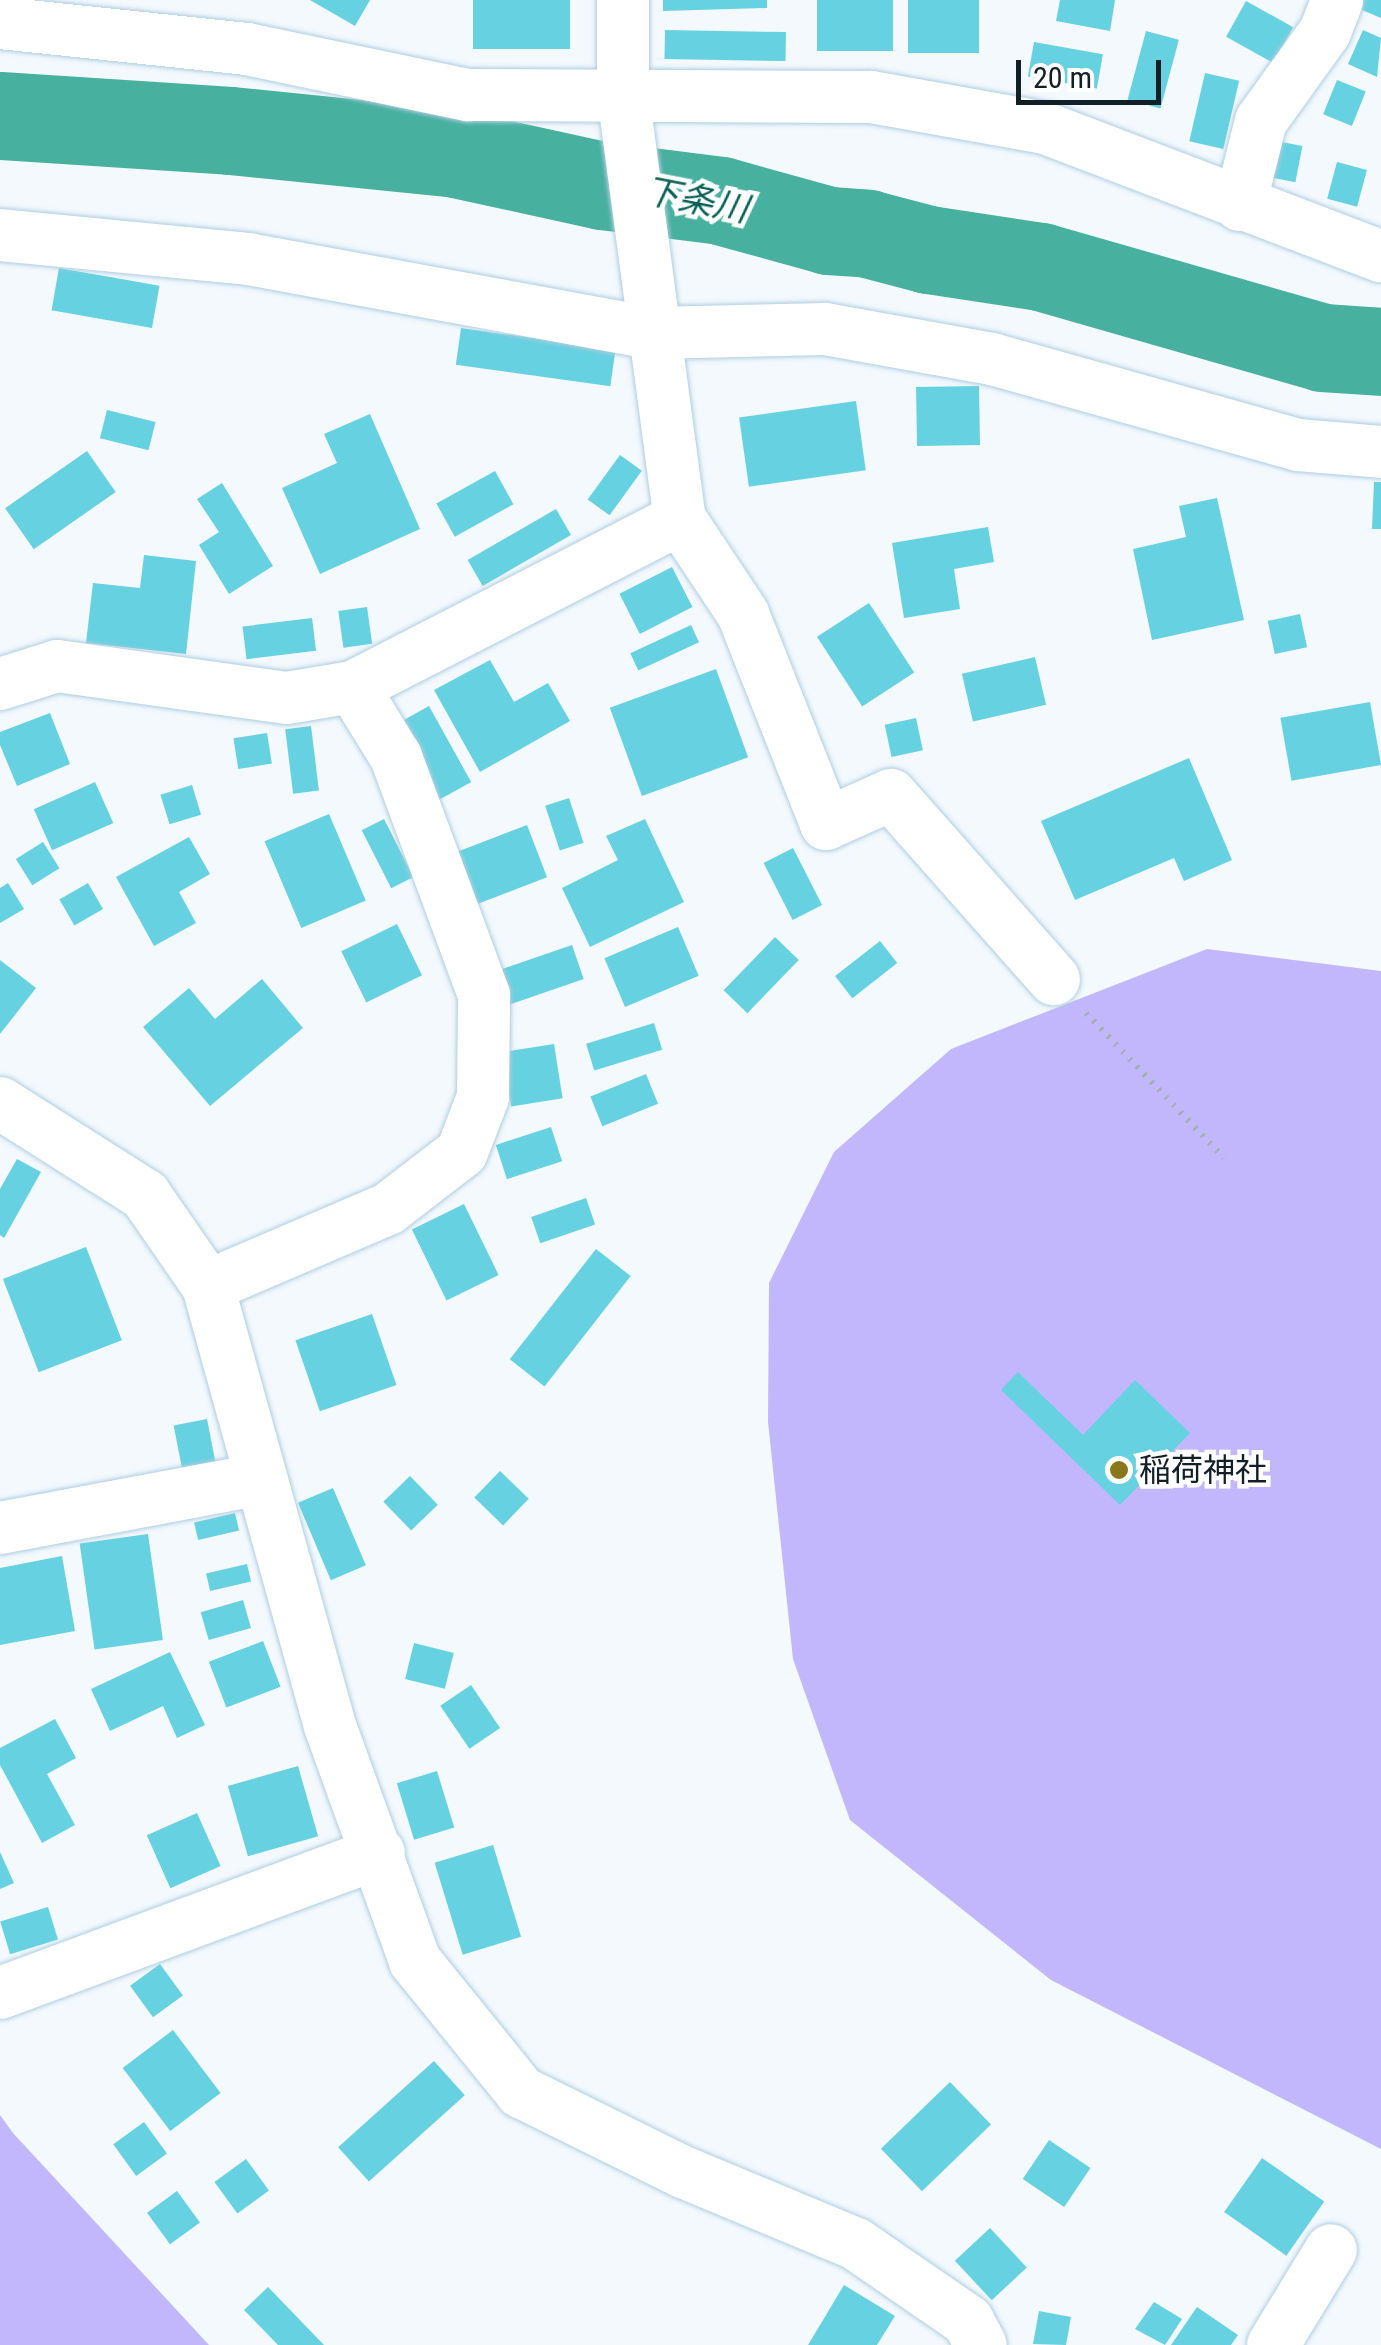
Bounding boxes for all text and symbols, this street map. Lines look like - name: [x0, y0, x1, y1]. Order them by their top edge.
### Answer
- scale bar: [1021, 40, 1166, 102]
- text: 20 m: [1033, 60, 1092, 95]
- water label: 下条川: [640, 170, 752, 232]
- place label: 稲荷神社: [1139, 1451, 1267, 1489]
- marker: 稲荷神社: [1108, 1459, 1130, 1481]

